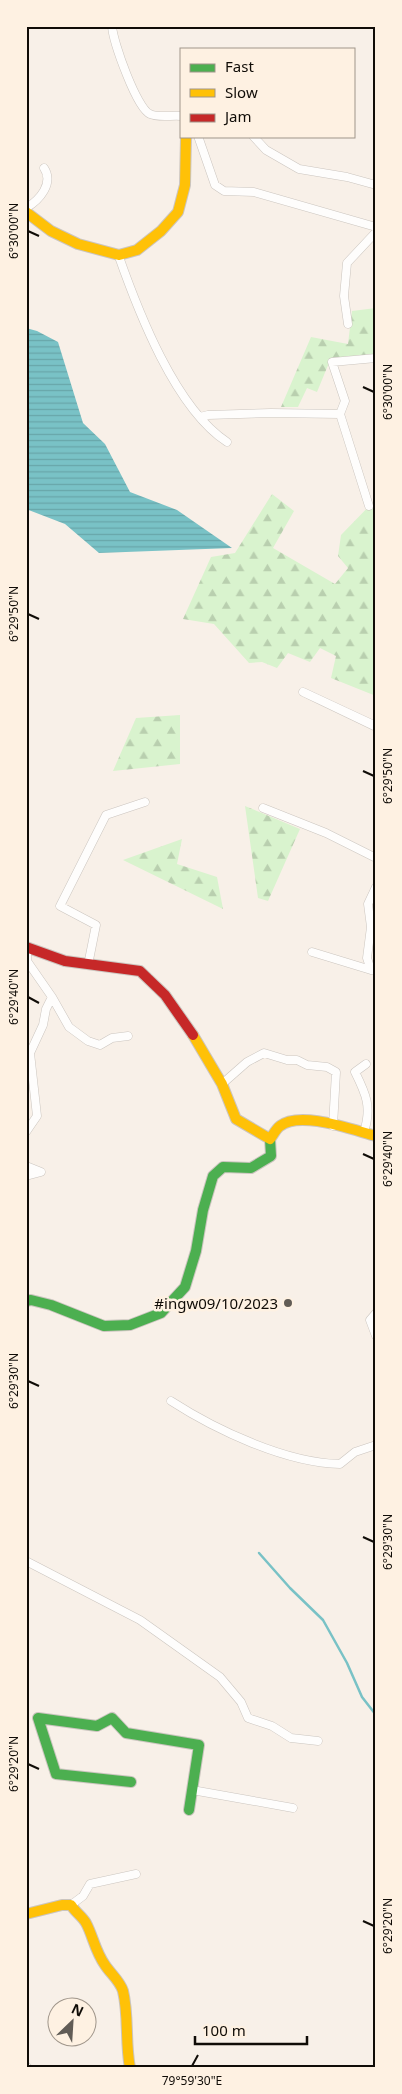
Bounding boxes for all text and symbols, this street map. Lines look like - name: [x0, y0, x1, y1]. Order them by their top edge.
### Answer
- legend: [180, 48, 354, 138]
- text: Fast: [225, 56, 254, 76]
- text: Slow: [225, 82, 258, 102]
- text: Jam: [223, 106, 252, 126]
- text: 6°30'00"N: [5, 203, 22, 259]
- text: 6°30'00"N: [379, 364, 396, 420]
- text: 6°29'50"N: [5, 586, 22, 642]
- text: 6°29'50"N: [379, 748, 396, 804]
- text: 6°29'40"N: [5, 969, 22, 1025]
- text: 6°29'40"N: [379, 1131, 396, 1187]
- place label: #ingw09/10/2023: [154, 1293, 278, 1313]
- marker: #ingw09/10/2023: [282, 1297, 294, 1309]
- text: 6°29'30"N: [5, 1353, 22, 1409]
- text: 6°29'30"N: [379, 1514, 396, 1570]
- text: 6°29'20"N: [5, 1736, 22, 1792]
- text: 6°29'20"N: [379, 1898, 396, 1954]
- north arrow: [48, 1996, 98, 2046]
- text: N: [69, 1999, 87, 2021]
- scale bar: [195, 2014, 307, 2046]
- text: 100 m: [202, 2020, 246, 2040]
- text: 79°59'30"E: [162, 2072, 222, 2089]

